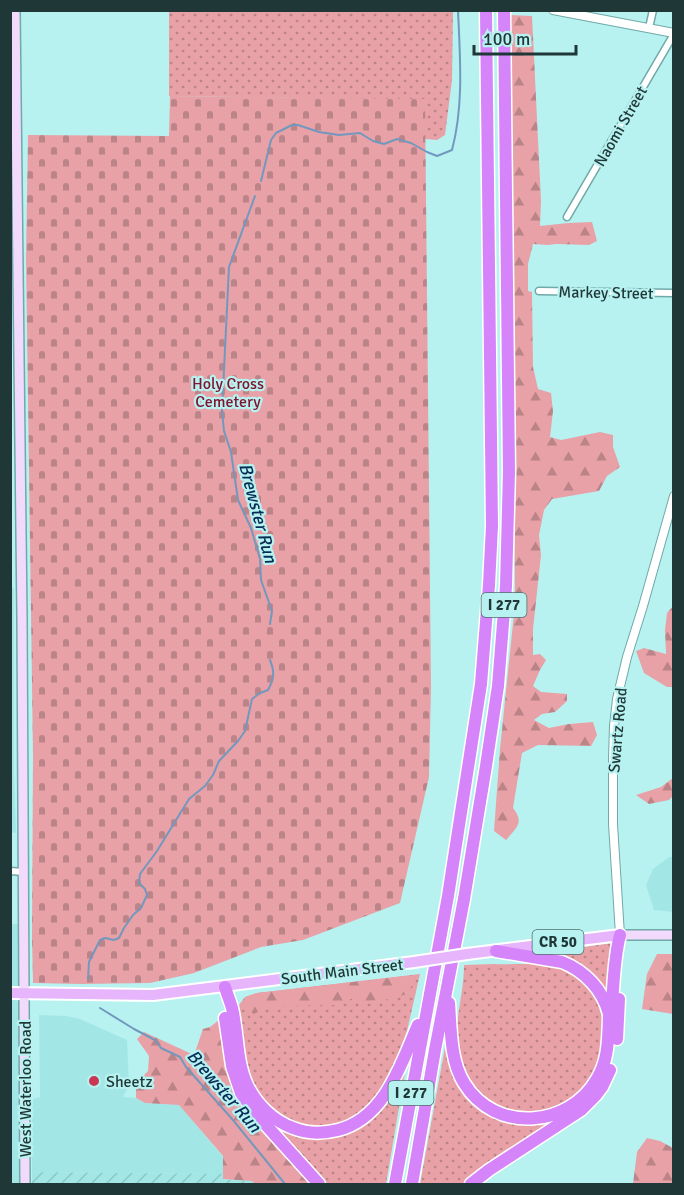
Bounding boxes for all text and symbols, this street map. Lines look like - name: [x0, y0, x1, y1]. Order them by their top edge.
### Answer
- scale bar: [474, 18, 576, 56]
- text: 100 m: [483, 28, 530, 50]
- street label: Naomi Street: [590, 82, 652, 170]
- street label: Markey Street: [558, 282, 654, 304]
- park label: Holy Cross Cemetery: [192, 374, 264, 412]
- water label: Brewster Run: [234, 461, 282, 566]
- road number: I 277: [482, 593, 526, 617]
- street label: Swartz Road: [604, 687, 632, 773]
- road number: CR 50: [532, 930, 584, 954]
- street label: South Main Street: [280, 955, 405, 989]
- street label: West Waterloo Road: [16, 1021, 36, 1157]
- water label: Brewster Run: [182, 1045, 267, 1138]
- place label: Sheetz: [106, 1072, 153, 1092]
- marker: Sheetz: [87, 1074, 101, 1088]
- road number: I 277: [388, 1081, 434, 1105]

